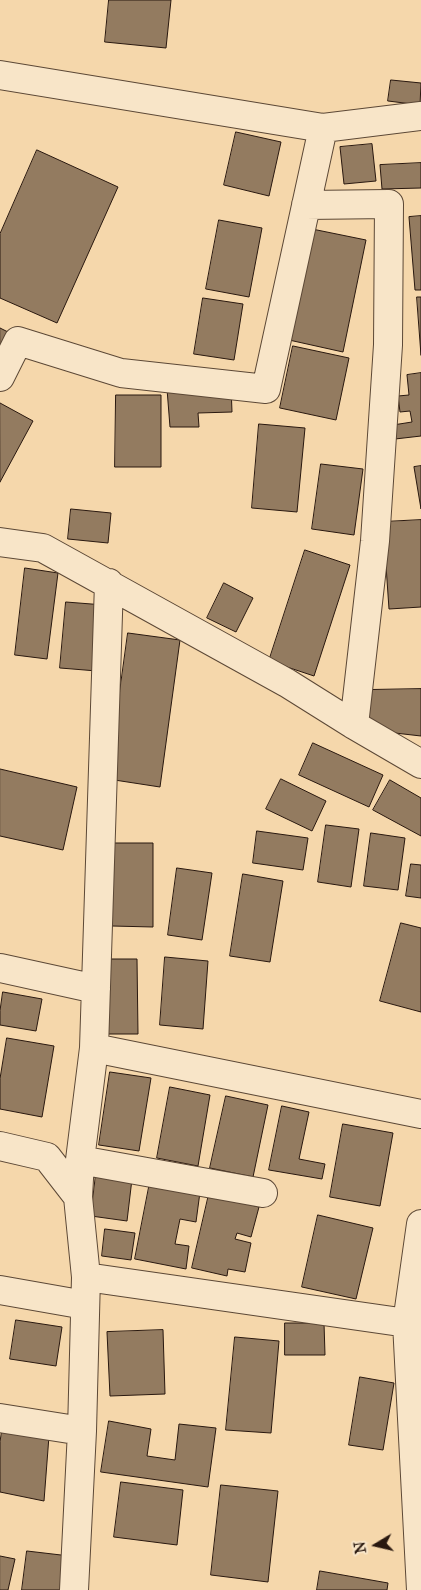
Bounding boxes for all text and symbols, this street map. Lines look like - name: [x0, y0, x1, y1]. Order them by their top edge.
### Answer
- north arrow: [351, 1520, 401, 1570]
- text: N: [351, 1540, 370, 1555]

